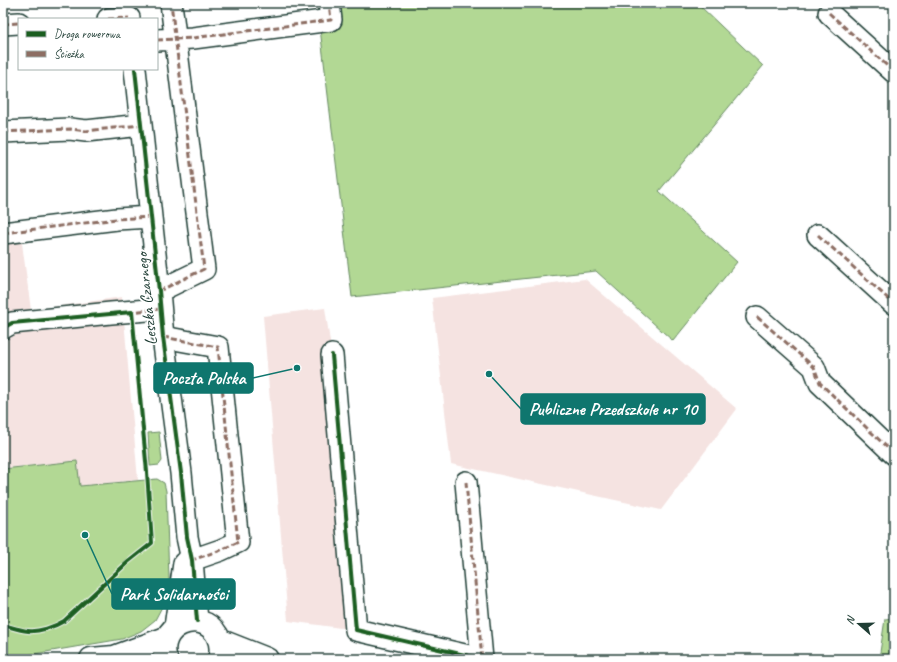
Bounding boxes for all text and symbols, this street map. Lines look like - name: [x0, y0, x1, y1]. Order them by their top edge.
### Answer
- legend: [18, 18, 158, 70]
- text: Droga rowerowa: [54, 26, 121, 42]
- text: Ścieżka: [54, 46, 84, 62]
- street label: Leszka Czarnego: [131, 250, 162, 346]
- callout: Poczta Polska: [154, 363, 253, 393]
- text: Poczta Polska: [163, 367, 247, 389]
- callout: Publiczne Przedszkole nr 10: [521, 394, 705, 424]
- text: Publiczne Przedszkole nr 10: [529, 398, 699, 420]
- callout: Park Solidarności: [112, 579, 235, 609]
- text: Park Solidarności: [120, 583, 231, 605]
- north arrow: [839, 604, 879, 644]
- text: N: [842, 613, 858, 626]

